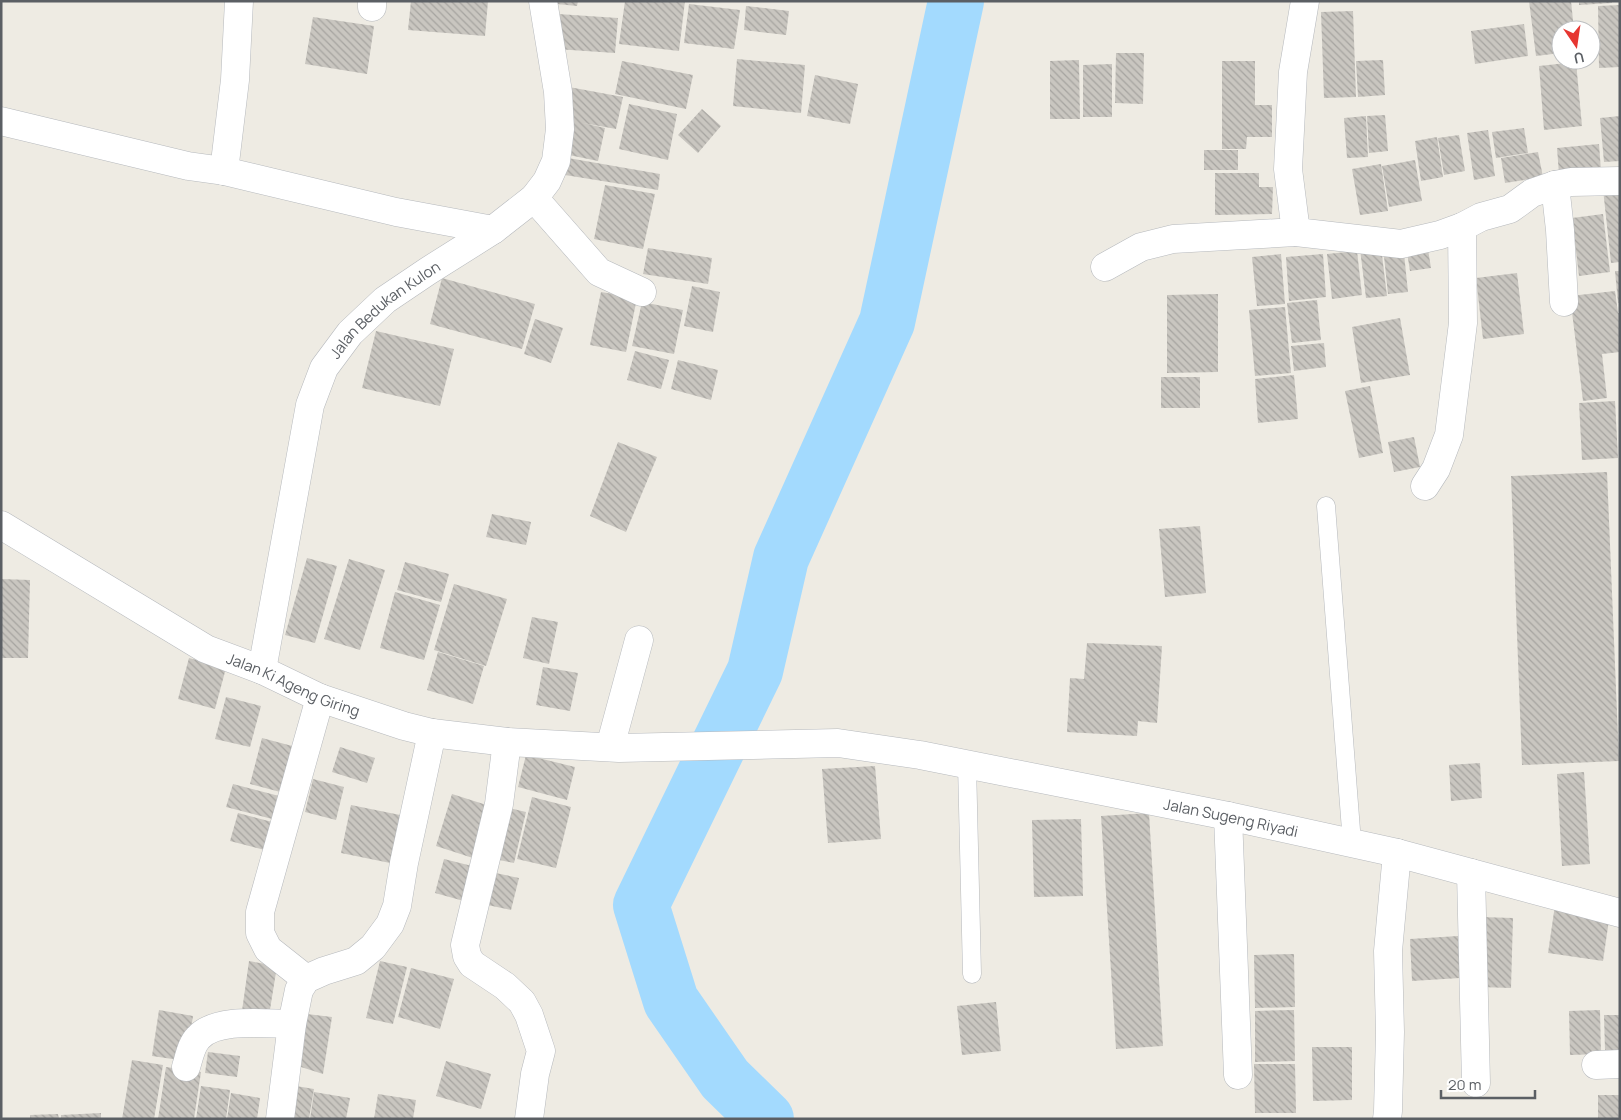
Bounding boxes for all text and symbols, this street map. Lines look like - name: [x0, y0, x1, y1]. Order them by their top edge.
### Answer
- north arrow: [1551, 20, 1601, 70]
- text: U: [1572, 48, 1586, 69]
- street label: Jalan Bedukan Kulon: [324, 256, 444, 363]
- street label: Jalan Ki Ageng Giring: [224, 647, 363, 721]
- street label: Jalan Sugeng Riyadi: [1162, 793, 1300, 842]
- scale bar: [1441, 1068, 1535, 1100]
- text: 20 m: [1448, 1074, 1481, 1095]

